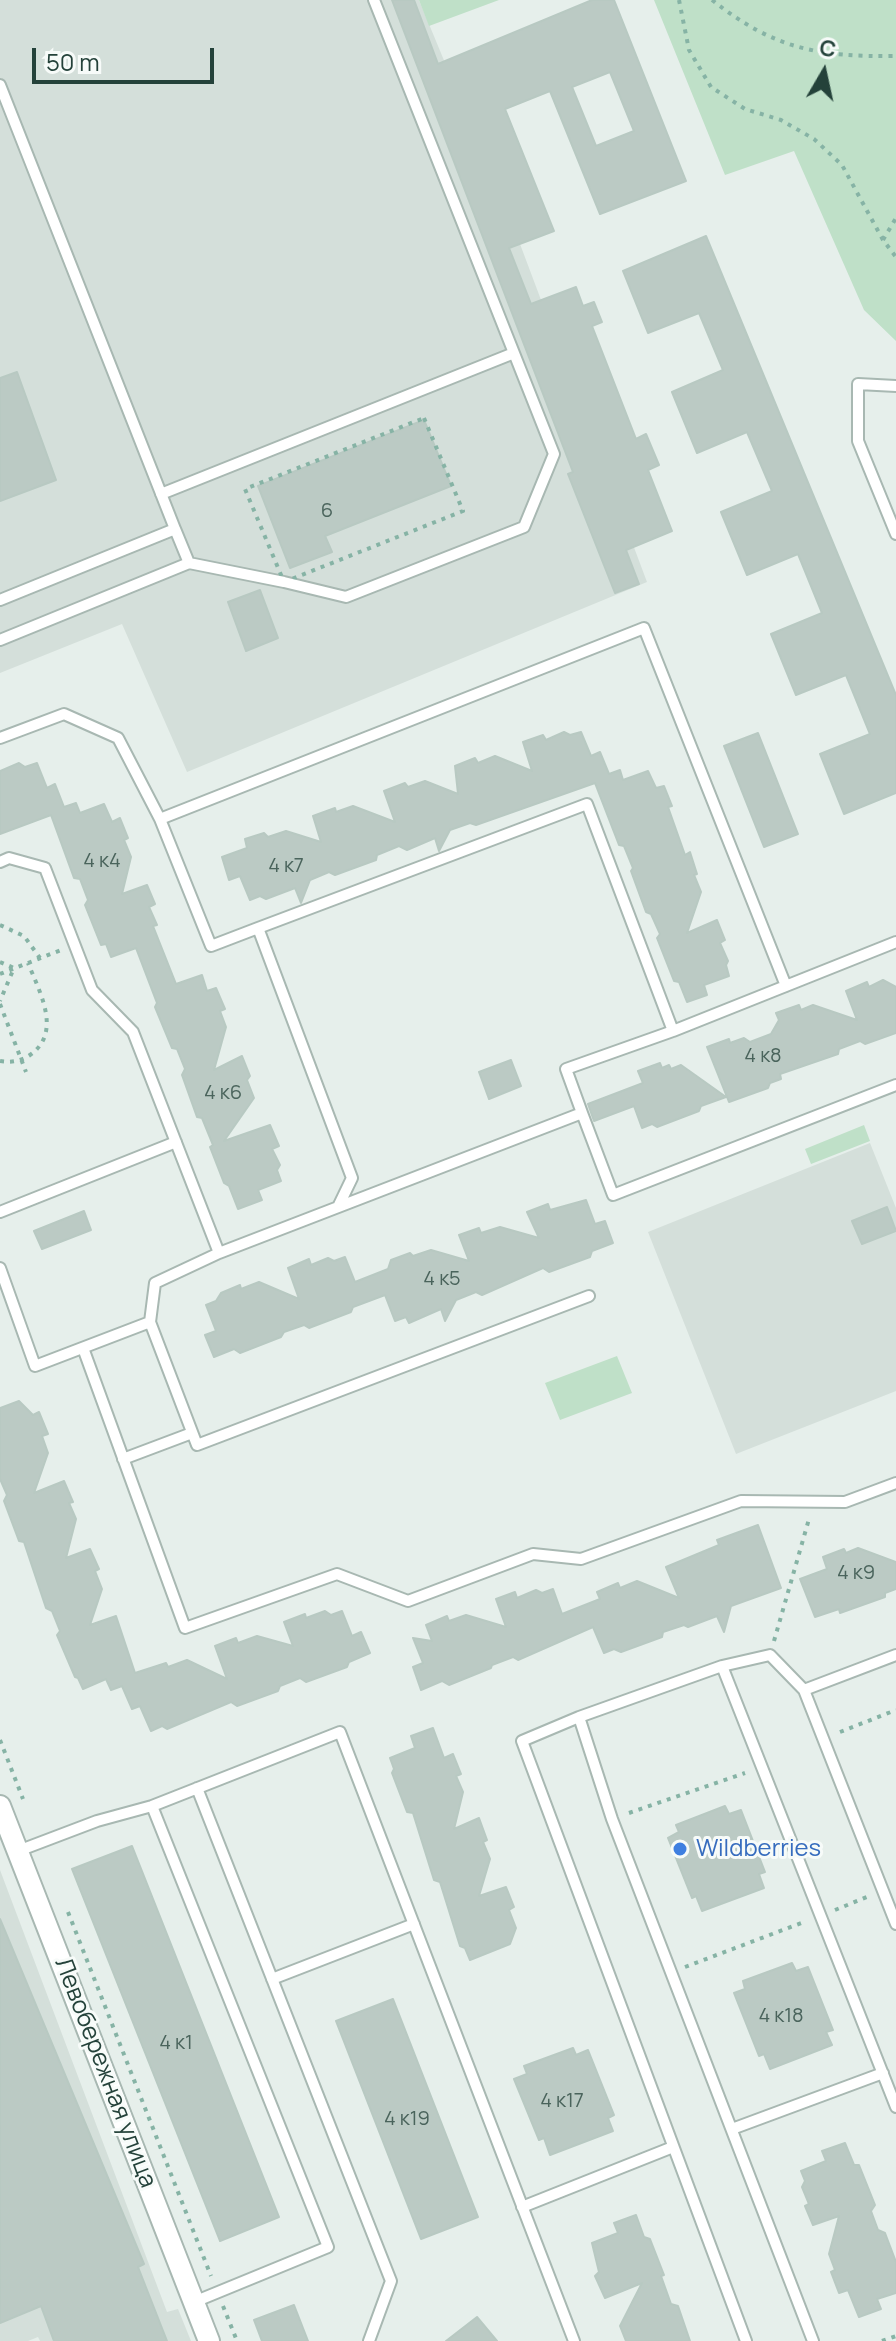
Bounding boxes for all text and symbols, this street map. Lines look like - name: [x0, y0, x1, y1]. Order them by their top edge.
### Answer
- scale bar: [36, 32, 218, 82]
- north arrow: [784, 32, 864, 112]
- text: С: [817, 32, 838, 64]
- text: 50 m: [46, 45, 100, 78]
- house number: 6: [321, 499, 333, 523]
- house number: 4 к4: [83, 849, 121, 873]
- house number: 4 к7: [268, 854, 304, 878]
- house number: 4 к8: [744, 1044, 782, 1068]
- house number: 4 к6: [204, 1081, 242, 1105]
- house number: 4 к5: [423, 1267, 461, 1291]
- house number: 4 к9: [837, 1561, 875, 1585]
- place label: Wildberries: [696, 1835, 821, 1863]
- marker: Wildberries: [671, 1840, 689, 1858]
- street label: Левобережная улица: [48, 1954, 162, 2192]
- house number: 4 к18: [758, 2004, 804, 2028]
- house number: 4 к1: [159, 2031, 193, 2055]
- house number: 4 к17: [540, 2089, 584, 2113]
- house number: 4 к19: [384, 2107, 430, 2131]

